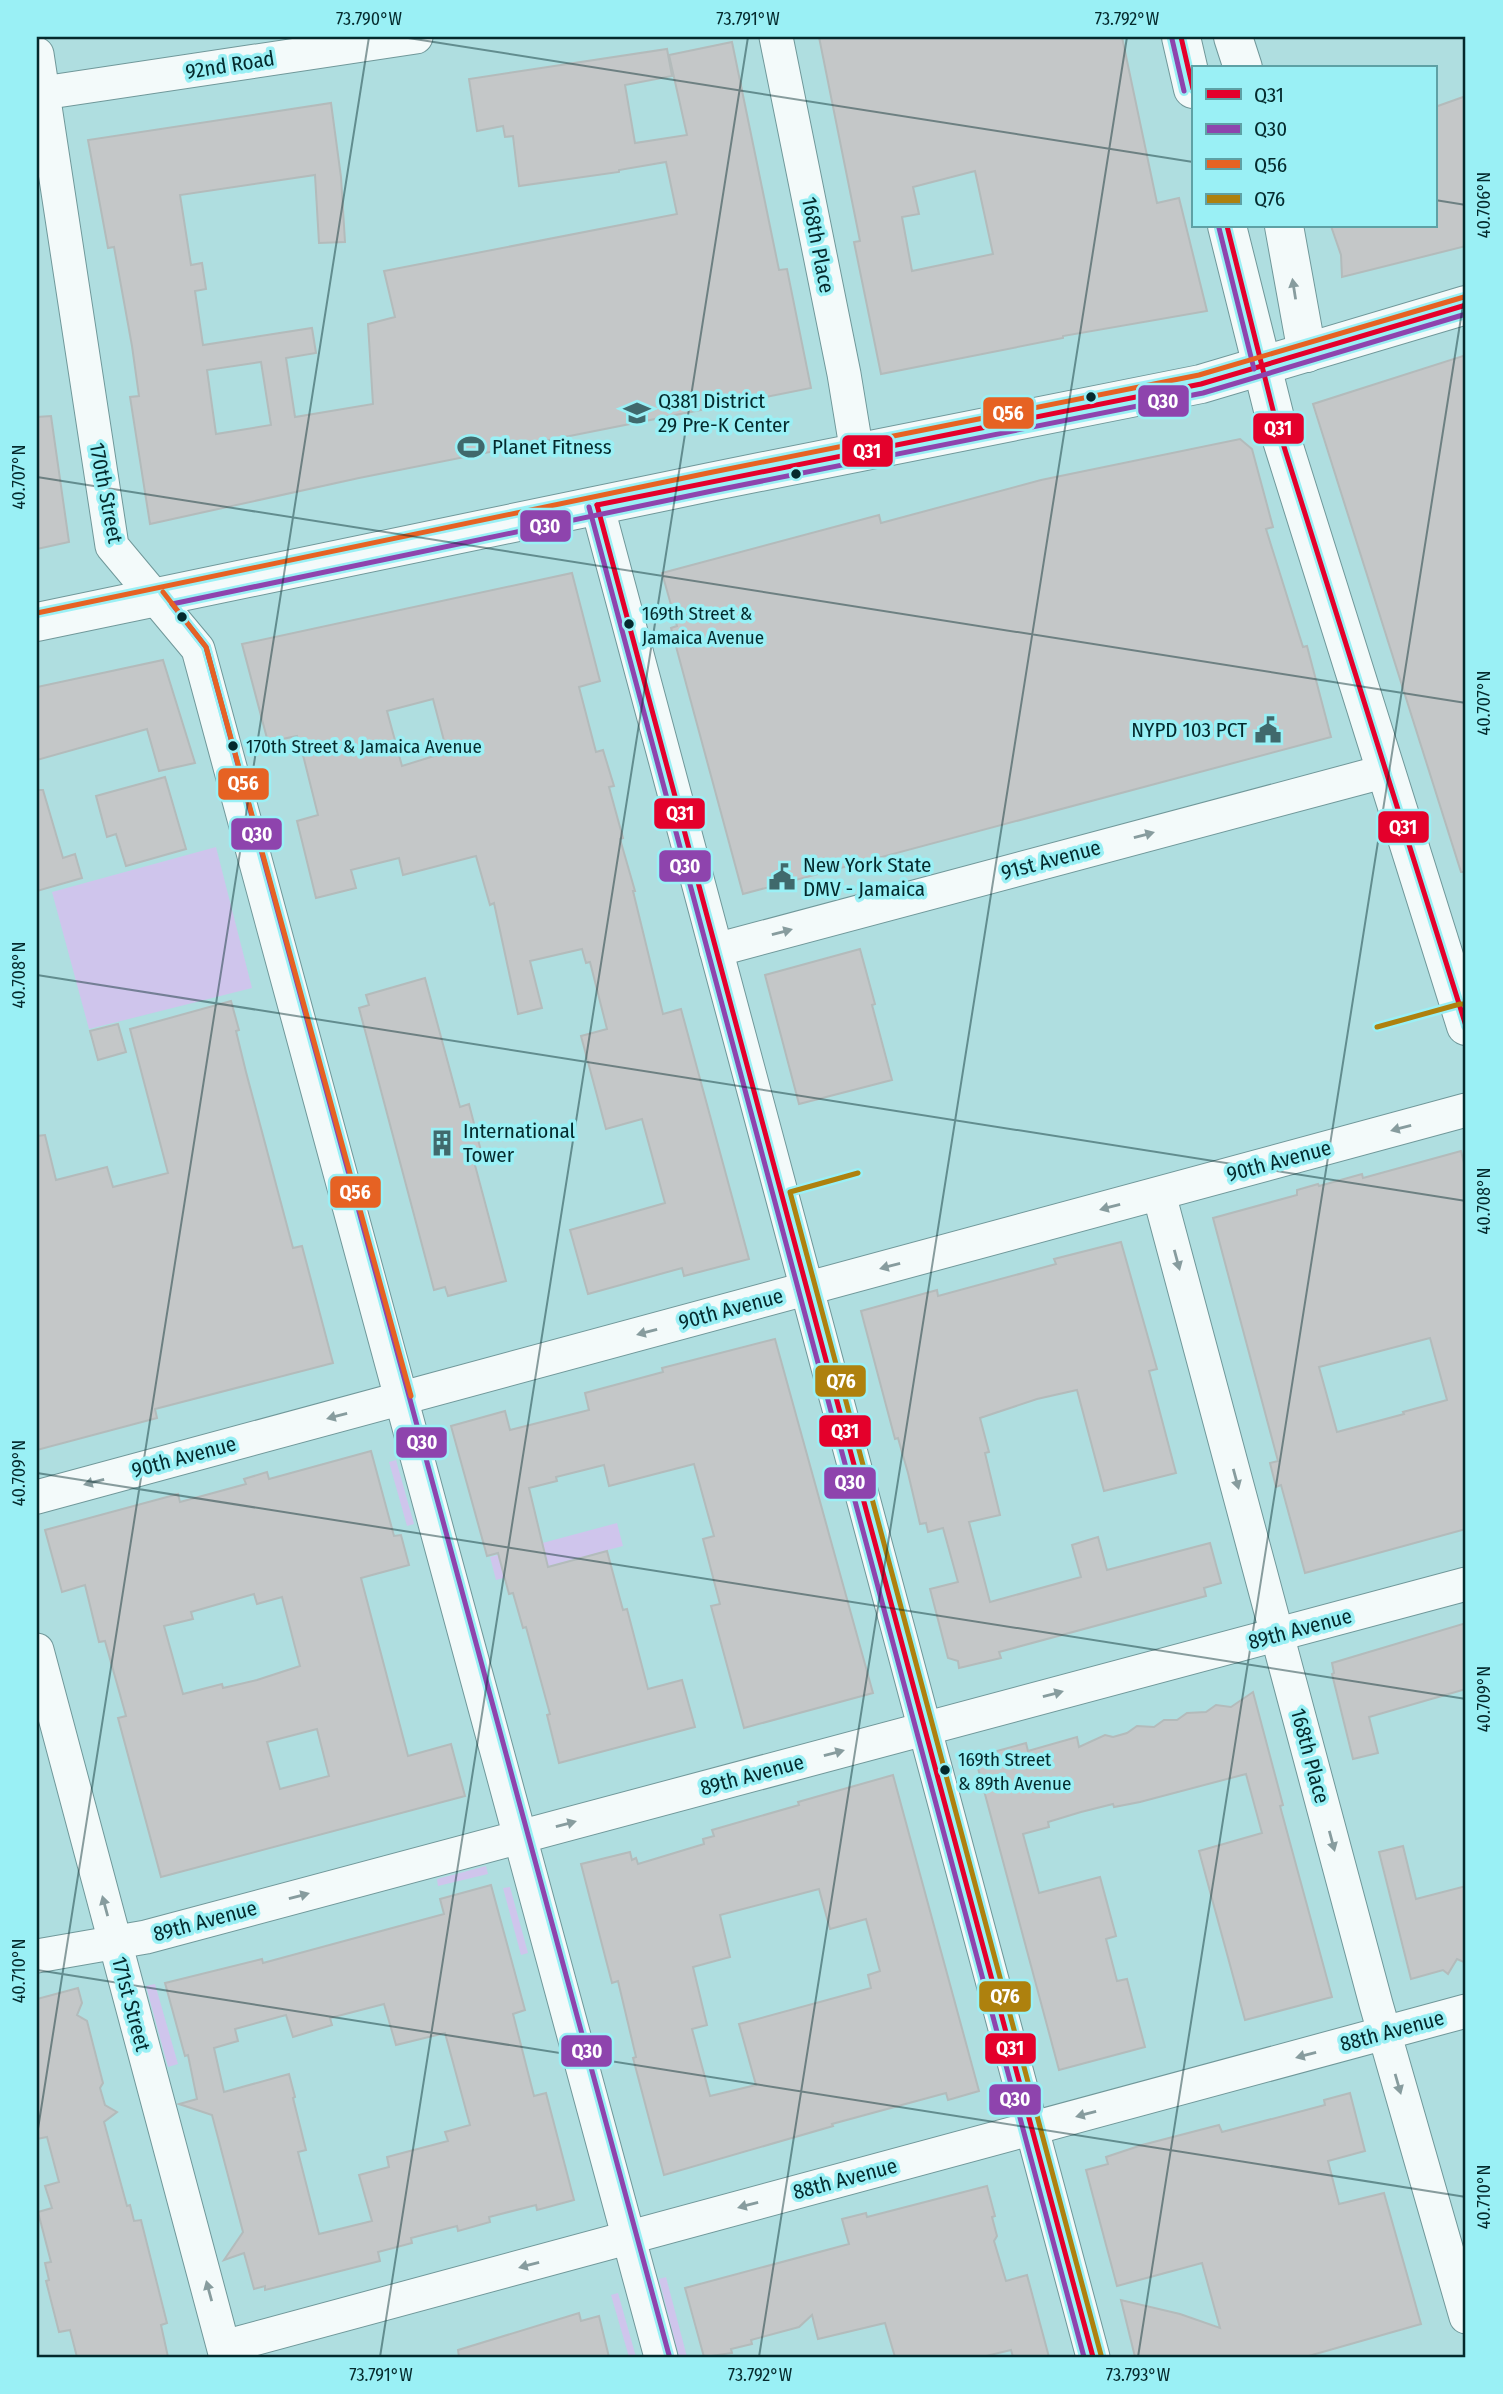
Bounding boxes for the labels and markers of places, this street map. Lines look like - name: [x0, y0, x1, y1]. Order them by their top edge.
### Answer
- place label: Q381 District 29 Pre-K Center: [658, 388, 790, 438]
- unlabelled marker: [1084, 390, 1098, 404]
- school or university icon: Q381 District 29 Pre-K Center: [622, 398, 652, 428]
- sports icon: Planet Fitness: [456, 432, 486, 462]
- place label: Planet Fitness: [492, 434, 612, 460]
- unlabelled marker: [789, 467, 803, 481]
- place label: 169th Street & Jamaica Avenue: [642, 602, 764, 649]
- unlabelled marker: [175, 610, 189, 624]
- marker: 169th Street & Jamaica Avenue: [622, 617, 636, 631]
- public building icon: NYPD 103 PCT: [1253, 715, 1283, 745]
- place label: NYPD 103 PCT: [1131, 717, 1247, 743]
- place label: 170th Street & Jamaica Avenue: [246, 735, 482, 758]
- marker: 170th Street & Jamaica Avenue: [226, 739, 240, 753]
- place label: New York State DMV - Jamaica: [803, 852, 931, 902]
- public building icon: New York State DMV - Jamaica: [767, 862, 797, 892]
- place label: International Tower: [463, 1118, 576, 1168]
- building icon: International Tower: [427, 1128, 457, 1158]
- place label: 169th Street & 89th Avenue: [958, 1748, 1071, 1795]
- marker: 169th Street & 89th Avenue: [938, 1763, 952, 1777]

